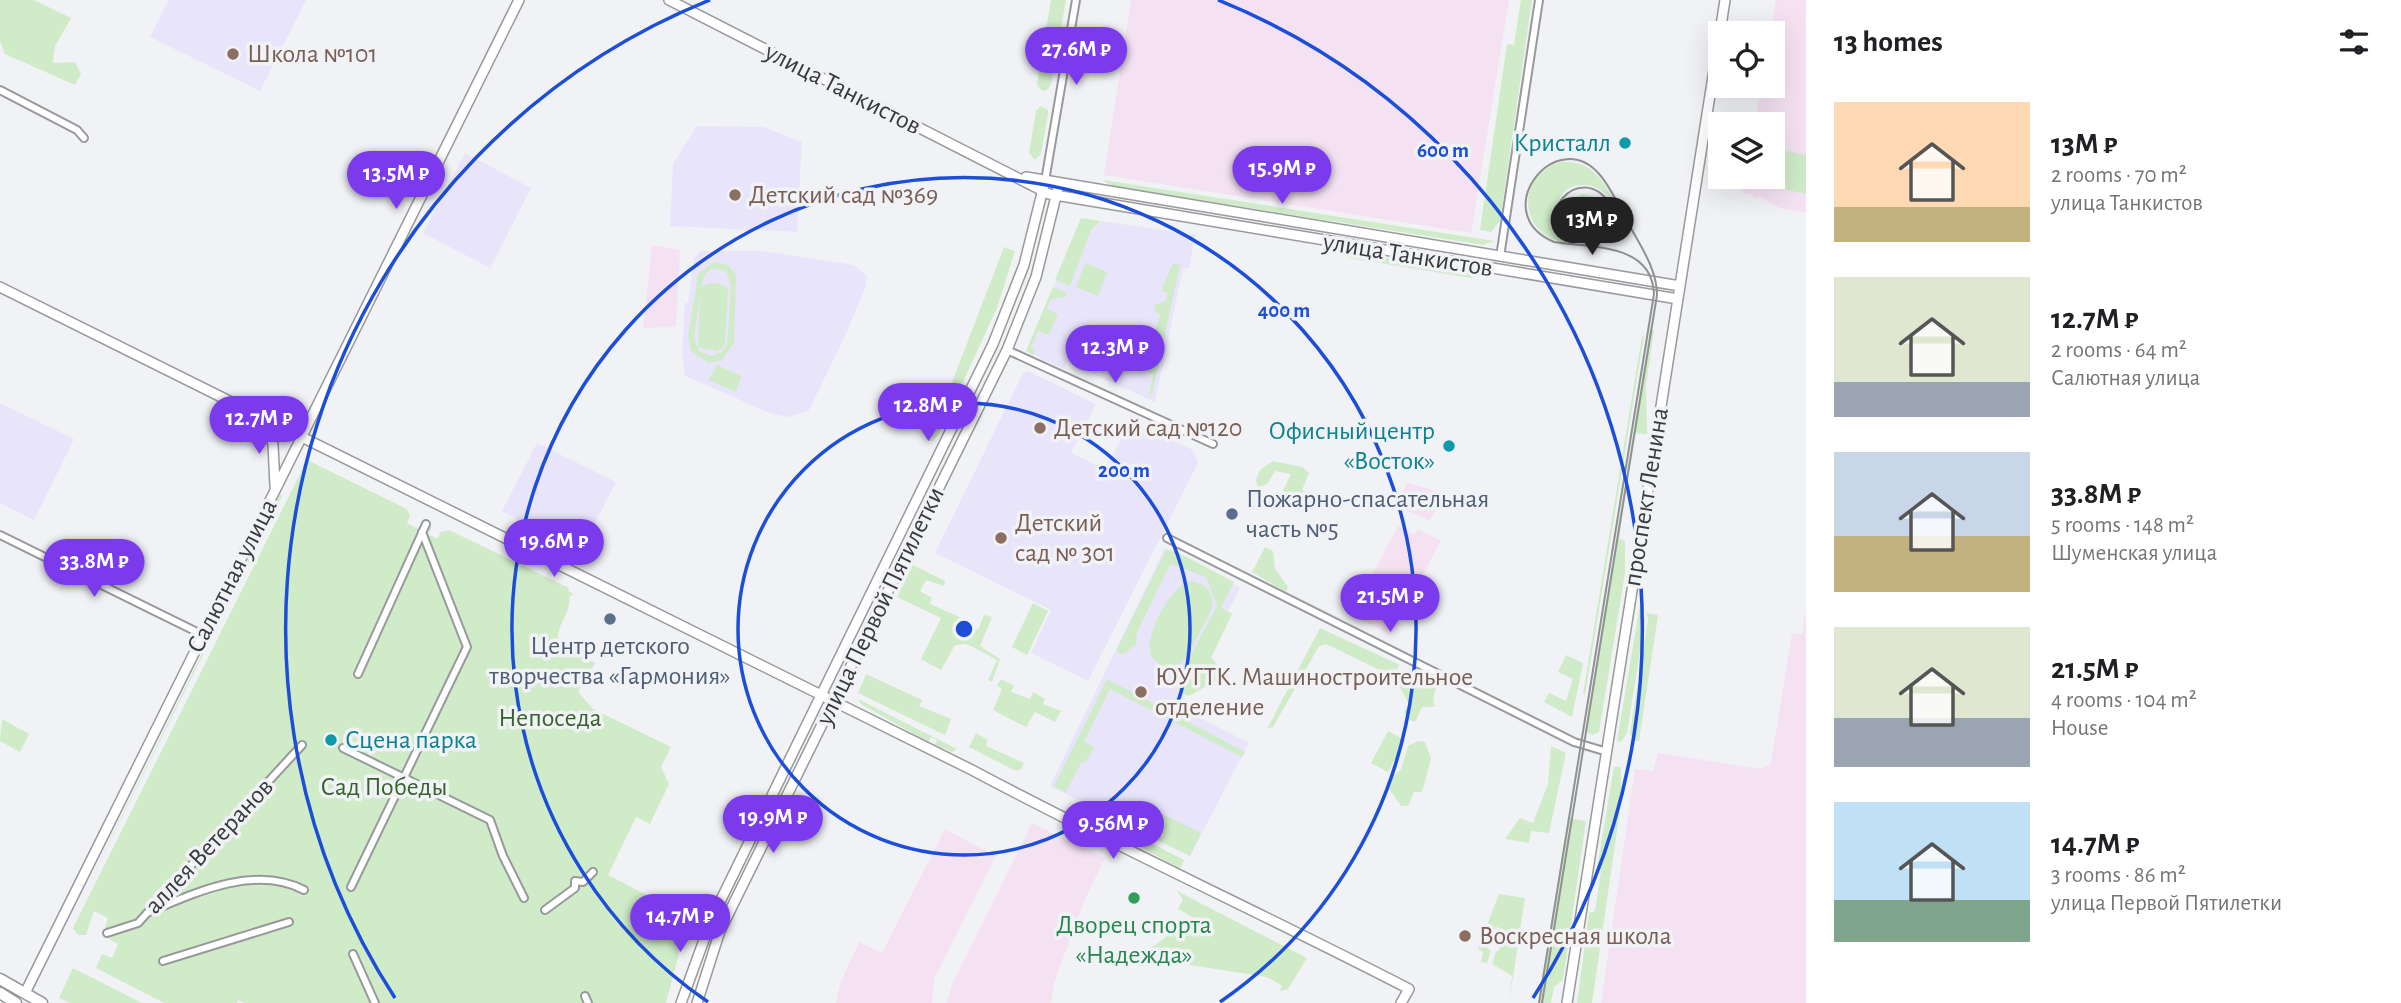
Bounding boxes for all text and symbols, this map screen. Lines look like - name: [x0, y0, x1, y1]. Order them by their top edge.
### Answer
- map controls: [1708, 21, 1785, 189]
- button: locate: [1708, 21, 1785, 98]
- icon: filters: [2335, 23, 2373, 61]
- text: 13 homes: [1834, 27, 1943, 57]
- pin: 27.6M ₽: [1011, 28, 1141, 87]
- street label: улица Танкистов: [760, 38, 925, 140]
- text: 27.6M ₽: [1041, 38, 1111, 61]
- place label: Школа №101: [247, 41, 377, 67]
- marker: Школа №101: [225, 46, 241, 62]
- button: layers: [1708, 112, 1785, 189]
- text: 13M ₽: [2051, 129, 2117, 159]
- place label: Кристалл: [1513, 130, 1611, 156]
- icon: home: [1890, 130, 1974, 214]
- marker: Кристалл: [1617, 135, 1633, 151]
- text: 600 m: [1417, 140, 1469, 161]
- pin: 15.9M ₽: [1217, 146, 1347, 206]
- pin: 13.5M ₽: [331, 152, 461, 211]
- text: 15.9M ₽: [1248, 157, 1316, 180]
- text: 13.5M ₽: [363, 162, 429, 185]
- text: 2 rooms · 70 m²: [2051, 164, 2187, 187]
- place label: Детский сад №369: [749, 182, 938, 208]
- marker: Детский сад №369: [727, 187, 743, 203]
- text: улица Танкистов: [2051, 192, 2203, 215]
- pin: 13M ₽: [1543, 198, 1641, 257]
- text: 13M ₽: [1567, 208, 1617, 231]
- street label: улица Танкистов: [1320, 229, 1495, 281]
- text: 400 m: [1258, 300, 1310, 321]
- text: 12.7M ₽: [2051, 304, 2138, 334]
- icon: home: [1890, 305, 1974, 389]
- pin: 12.3M ₽: [1050, 326, 1180, 385]
- text: 12.3M ₽: [1082, 336, 1148, 359]
- text: 2 rooms · 64 m²: [2051, 339, 2187, 362]
- text: Салютная улица: [2051, 367, 2200, 390]
- pin: 12.8M ₽: [863, 384, 993, 443]
- text: 12.8M ₽: [894, 394, 962, 417]
- pin: 12.7M ₽: [194, 396, 324, 456]
- street label: проспект Ленина: [1619, 406, 1673, 588]
- text: 12.7M ₽: [226, 407, 292, 430]
- place label: Детский сад №120: [1054, 415, 1242, 441]
- place label: Офисный центр «Восток»: [1268, 418, 1435, 474]
- marker: Детский сад №120: [1032, 420, 1048, 436]
- marker: Офисный центр «Восток»: [1441, 438, 1457, 454]
- text: 200 m: [1098, 460, 1150, 481]
- text: 33.8M ₽: [2051, 479, 2141, 509]
- icon: home: [1890, 480, 1974, 564]
- street label: улица Первой Пятилетки: [811, 483, 949, 730]
- place label: Пожарно-спасательная часть №5: [1246, 486, 1489, 542]
- street label: Салютная улица: [182, 495, 282, 657]
- marker: Пожарно-спасательная часть №5: [1224, 506, 1240, 522]
- place label: Детский сад № 301: [1015, 510, 1115, 566]
- text: 5 rooms · 148 m²: [2051, 514, 2194, 537]
- pin: 19.6M ₽: [489, 520, 619, 579]
- text: 19.6M ₽: [520, 530, 588, 553]
- marker: Детский сад № 301: [993, 530, 1009, 546]
- pin: 33.8M ₽: [29, 540, 159, 599]
- text: Шуменская улица: [2051, 542, 2217, 565]
- text: 33.8M ₽: [59, 550, 129, 573]
- pin: 21.5M ₽: [1325, 574, 1455, 634]
- text: 21.5M ₽: [1357, 585, 1423, 608]
- marker: Центр детского творчества «Гармония»: [602, 611, 618, 627]
- centre of rings: [952, 617, 976, 641]
- place label: Центр детского творчества «Гармония»: [488, 633, 731, 689]
- text: 21.5M ₽: [2051, 654, 2138, 684]
- icon: home: [1890, 655, 1974, 739]
- place label: ЮУГТК. Машиностроительное отделение: [1155, 664, 1473, 720]
- marker: ЮУГТК. Машиностроительное отделение: [1133, 684, 1149, 700]
- text: 4 rooms · 104 m²: [2051, 689, 2197, 712]
- park label: Непоседа: [498, 705, 602, 731]
- text: House: [2051, 717, 2108, 740]
- place label: Сцена парка: [345, 727, 477, 753]
- marker: Сцена парка: [323, 732, 339, 748]
- street label: аллея Ветеранов: [140, 773, 278, 919]
- park label: Сад Победы: [320, 774, 448, 800]
- pin: 19.9M ₽: [708, 796, 838, 855]
- pin: 9.56M ₽: [1048, 802, 1178, 861]
- text: 19.9M ₽: [739, 806, 807, 829]
- text: 9.56M ₽: [1078, 812, 1148, 835]
- text: 14.7M ₽: [2051, 829, 2139, 859]
- icon: home: [1890, 830, 1974, 914]
- text: 3 rooms · 86 m²: [2051, 864, 2186, 887]
- marker: Дворец спорта «Надежда»: [1126, 890, 1142, 906]
- text: улица Первой Пятилетки: [2051, 892, 2282, 915]
- pin: 14.7M ₽: [615, 894, 745, 954]
- text: 14.7M ₽: [646, 905, 714, 928]
- place label: Дворец спорта «Надежда»: [1056, 912, 1212, 968]
- place label: Воскресная школа: [1479, 923, 1672, 949]
- marker: Воскресная школа: [1457, 928, 1473, 944]

